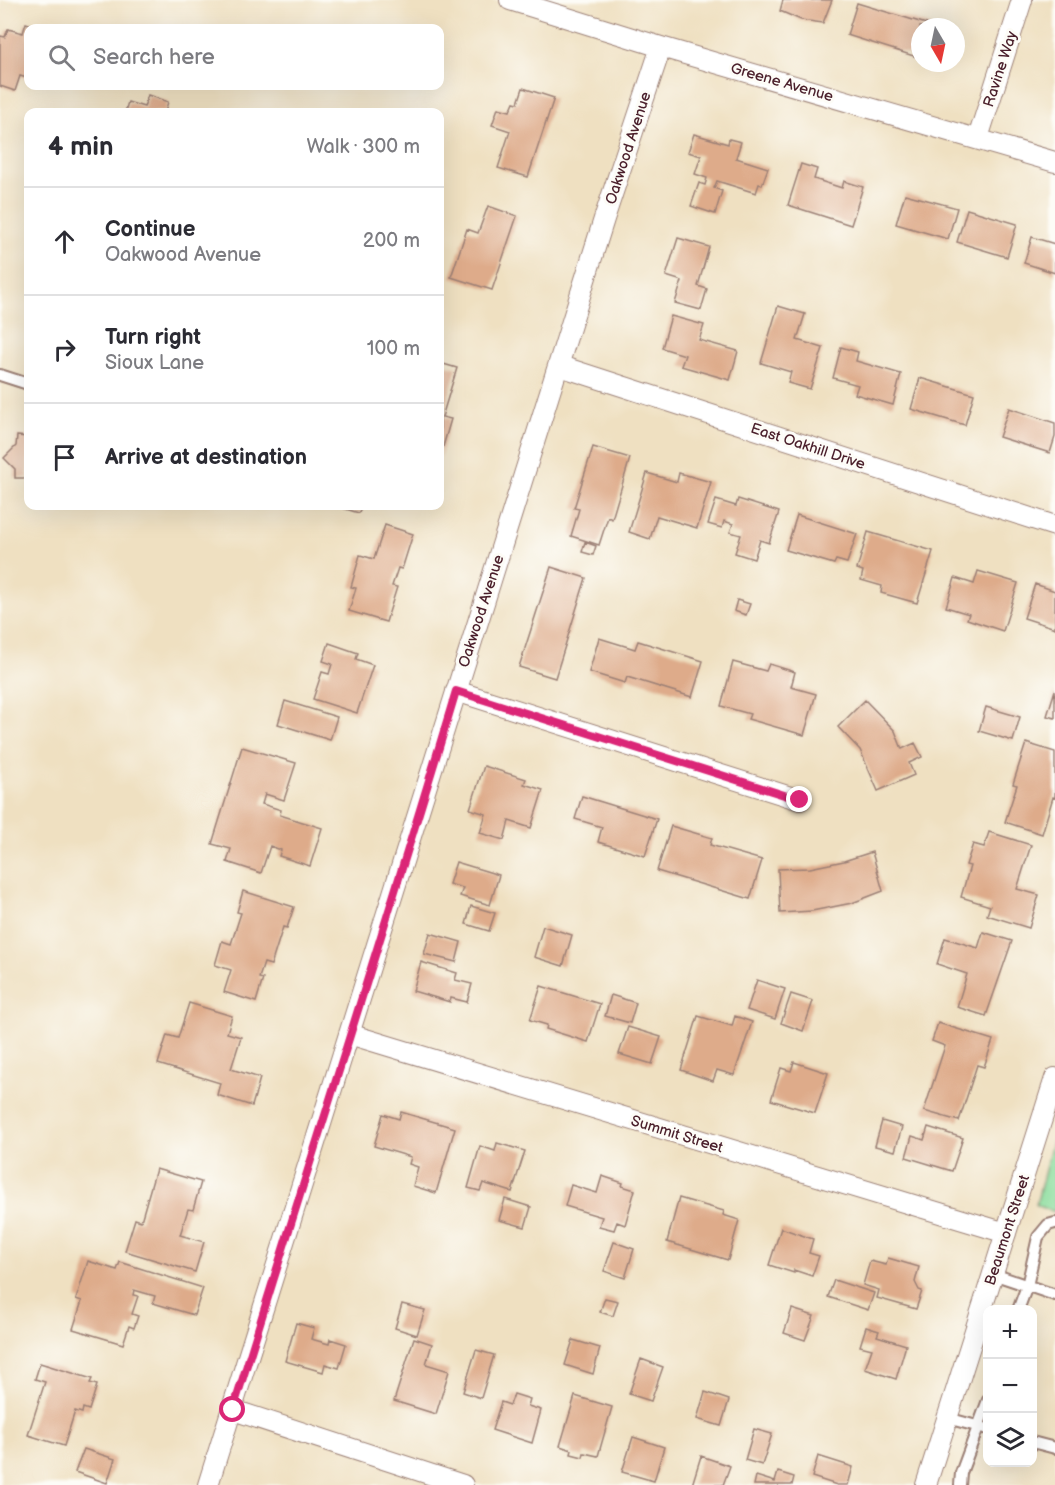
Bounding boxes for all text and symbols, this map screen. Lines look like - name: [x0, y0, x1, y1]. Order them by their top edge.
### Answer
- north arrow: [911, 18, 965, 72]
- search box: [24, 24, 444, 90]
- street label: Ravine Way: [979, 29, 1022, 110]
- icon: search: [45, 41, 78, 74]
- text: Search here: [93, 44, 215, 71]
- street label: Greene Avenue: [728, 59, 835, 106]
- street label: Oakwood Avenue: [601, 89, 656, 207]
- text: 4 min: [48, 132, 113, 163]
- text: Walk · 300 m: [307, 135, 420, 159]
- text: Continue: [105, 216, 195, 243]
- icon: ahead: [48, 225, 81, 258]
- text: 200 m: [363, 229, 420, 253]
- text: Oakwood Avenue: [105, 243, 261, 267]
- text: Turn right: [105, 324, 201, 351]
- icon: right: [48, 333, 81, 366]
- text: 100 m: [367, 337, 420, 361]
- text: Sioux Lane: [105, 351, 204, 375]
- street label: East Oakhill Drive: [748, 419, 868, 474]
- icon: arrive: [48, 441, 81, 474]
- text: Arrive at destination: [105, 444, 307, 471]
- street label: Oakwood Avenue: [454, 552, 509, 670]
- route end: [786, 786, 812, 812]
- street label: Summit Street: [629, 1111, 726, 1158]
- street label: Beaumont Street: [981, 1172, 1034, 1288]
- map controls: [983, 1305, 1037, 1467]
- button: +: [983, 1305, 1037, 1359]
- button: −: [983, 1359, 1037, 1413]
- route start: [219, 1396, 245, 1422]
- button: layers: [983, 1413, 1037, 1467]

